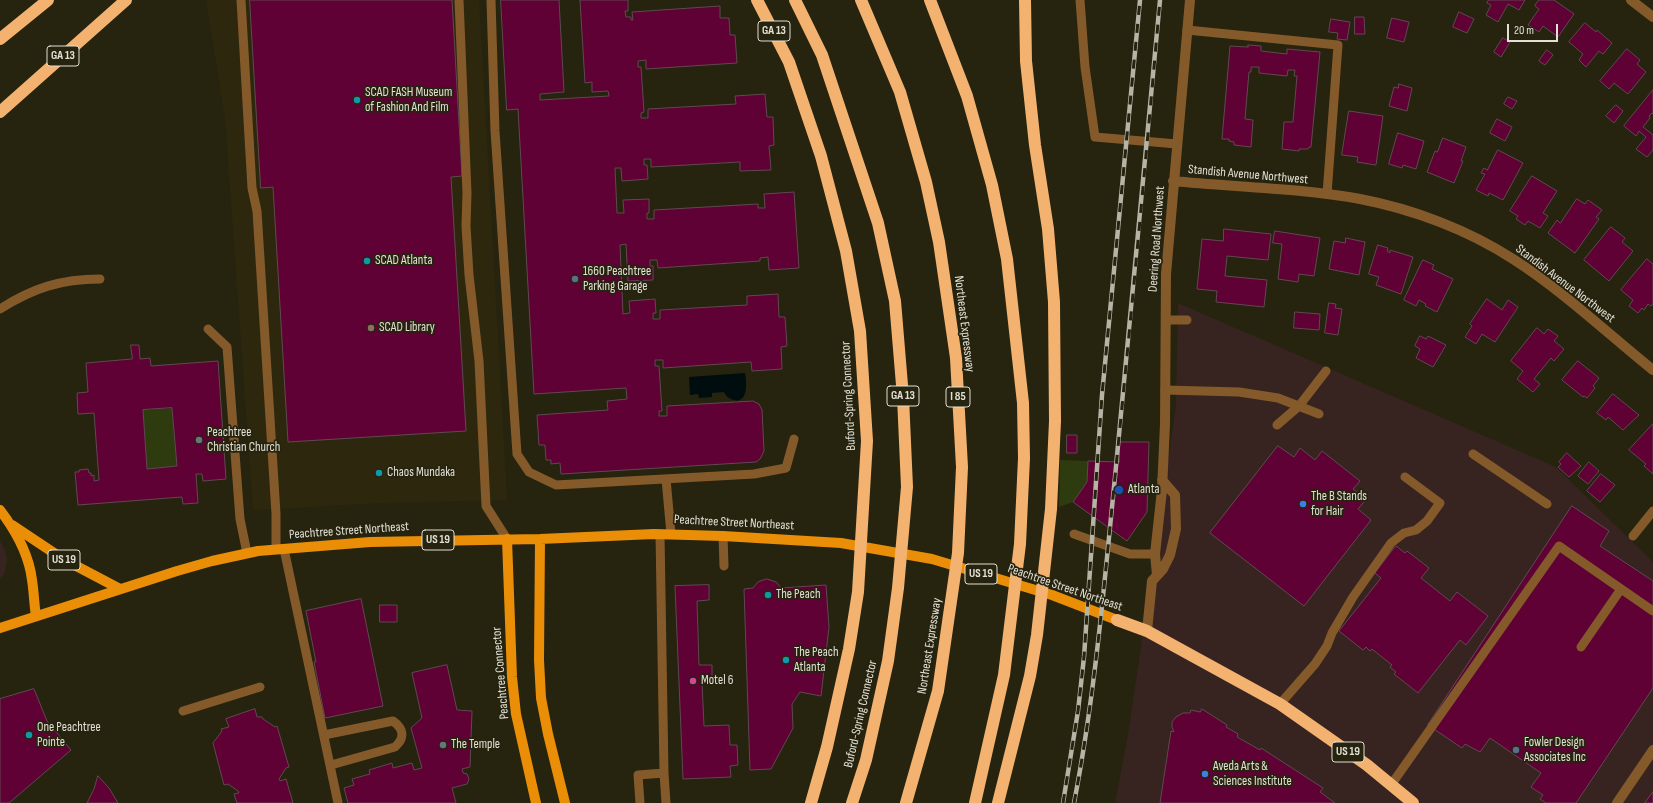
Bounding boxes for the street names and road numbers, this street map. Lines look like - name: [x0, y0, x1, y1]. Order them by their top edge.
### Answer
- road number: GA 13: [758, 21, 790, 41]
- road number: GA 13: [47, 46, 79, 66]
- street label: Standish Avenue Northwest: [1187, 162, 1309, 188]
- street label: Deering Road Northwest: [1146, 186, 1168, 292]
- street label: Standish Avenue Northwest: [1512, 241, 1618, 327]
- street label: Northeast Expressway: [950, 275, 978, 373]
- street label: Buford-Spring Connector: [838, 341, 860, 451]
- road number: GA 13: [887, 386, 919, 406]
- road number: I 85: [946, 387, 970, 407]
- street label: Peachtree Street Northeast: [673, 512, 795, 534]
- street label: Peachtree Street Northeast: [288, 519, 410, 543]
- road number: US 19: [422, 530, 454, 550]
- road number: US 19: [48, 550, 80, 570]
- street label: Peachtree Street Northeast: [1006, 561, 1124, 615]
- road number: US 19: [965, 564, 997, 584]
- street label: Northeast Expressway: [915, 597, 945, 695]
- street label: Peachtree Connector: [489, 626, 513, 720]
- street label: Buford-Spring Connector: [841, 659, 881, 769]
- road number: US 19: [1332, 742, 1364, 762]

